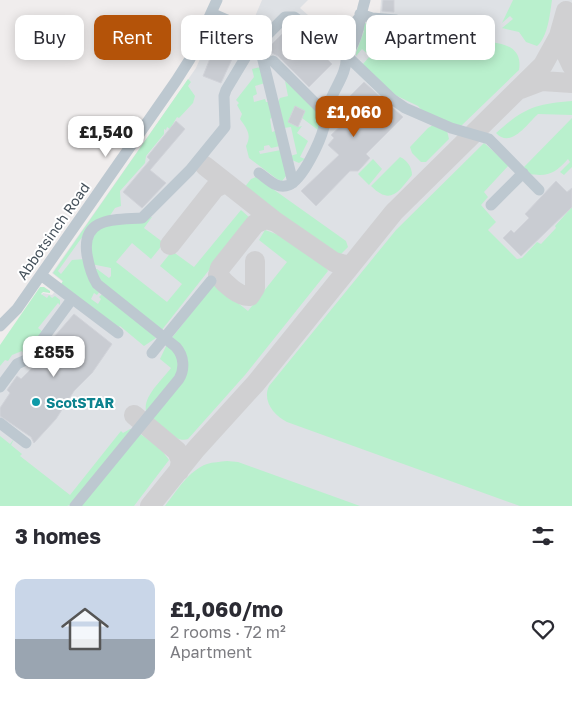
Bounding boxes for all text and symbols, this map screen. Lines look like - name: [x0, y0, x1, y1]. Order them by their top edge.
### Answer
- chip: Buy: [15, 15, 84, 60]
- chip: Rent: [94, 15, 171, 60]
- chip: Filters: [181, 15, 272, 60]
- chip: New: [282, 15, 356, 60]
- chip: Apartment: [366, 15, 495, 60]
- pin: £1,060: [313, 96, 395, 138]
- text: £1,060: [327, 102, 381, 122]
- pin: £1,540: [65, 116, 147, 158]
- text: £1,540: [79, 122, 133, 142]
- street label: Abbotsinch Road: [13, 179, 93, 283]
- pin: £855: [24, 336, 84, 378]
- text: £855: [34, 342, 74, 362]
- place label: ScotSTAR: [46, 394, 115, 411]
- marker: ScotSTAR: [30, 396, 42, 408]
- icon: filters: [529, 522, 557, 550]
- text: 3 homes: [15, 523, 101, 549]
- text: £1,060/mo: [170, 596, 283, 622]
- icon: home: [55, 599, 115, 659]
- icon: heart: [529, 615, 557, 643]
- text: 2 rooms · 72 m²: [170, 622, 286, 642]
- text: Apartment: [170, 642, 252, 662]

